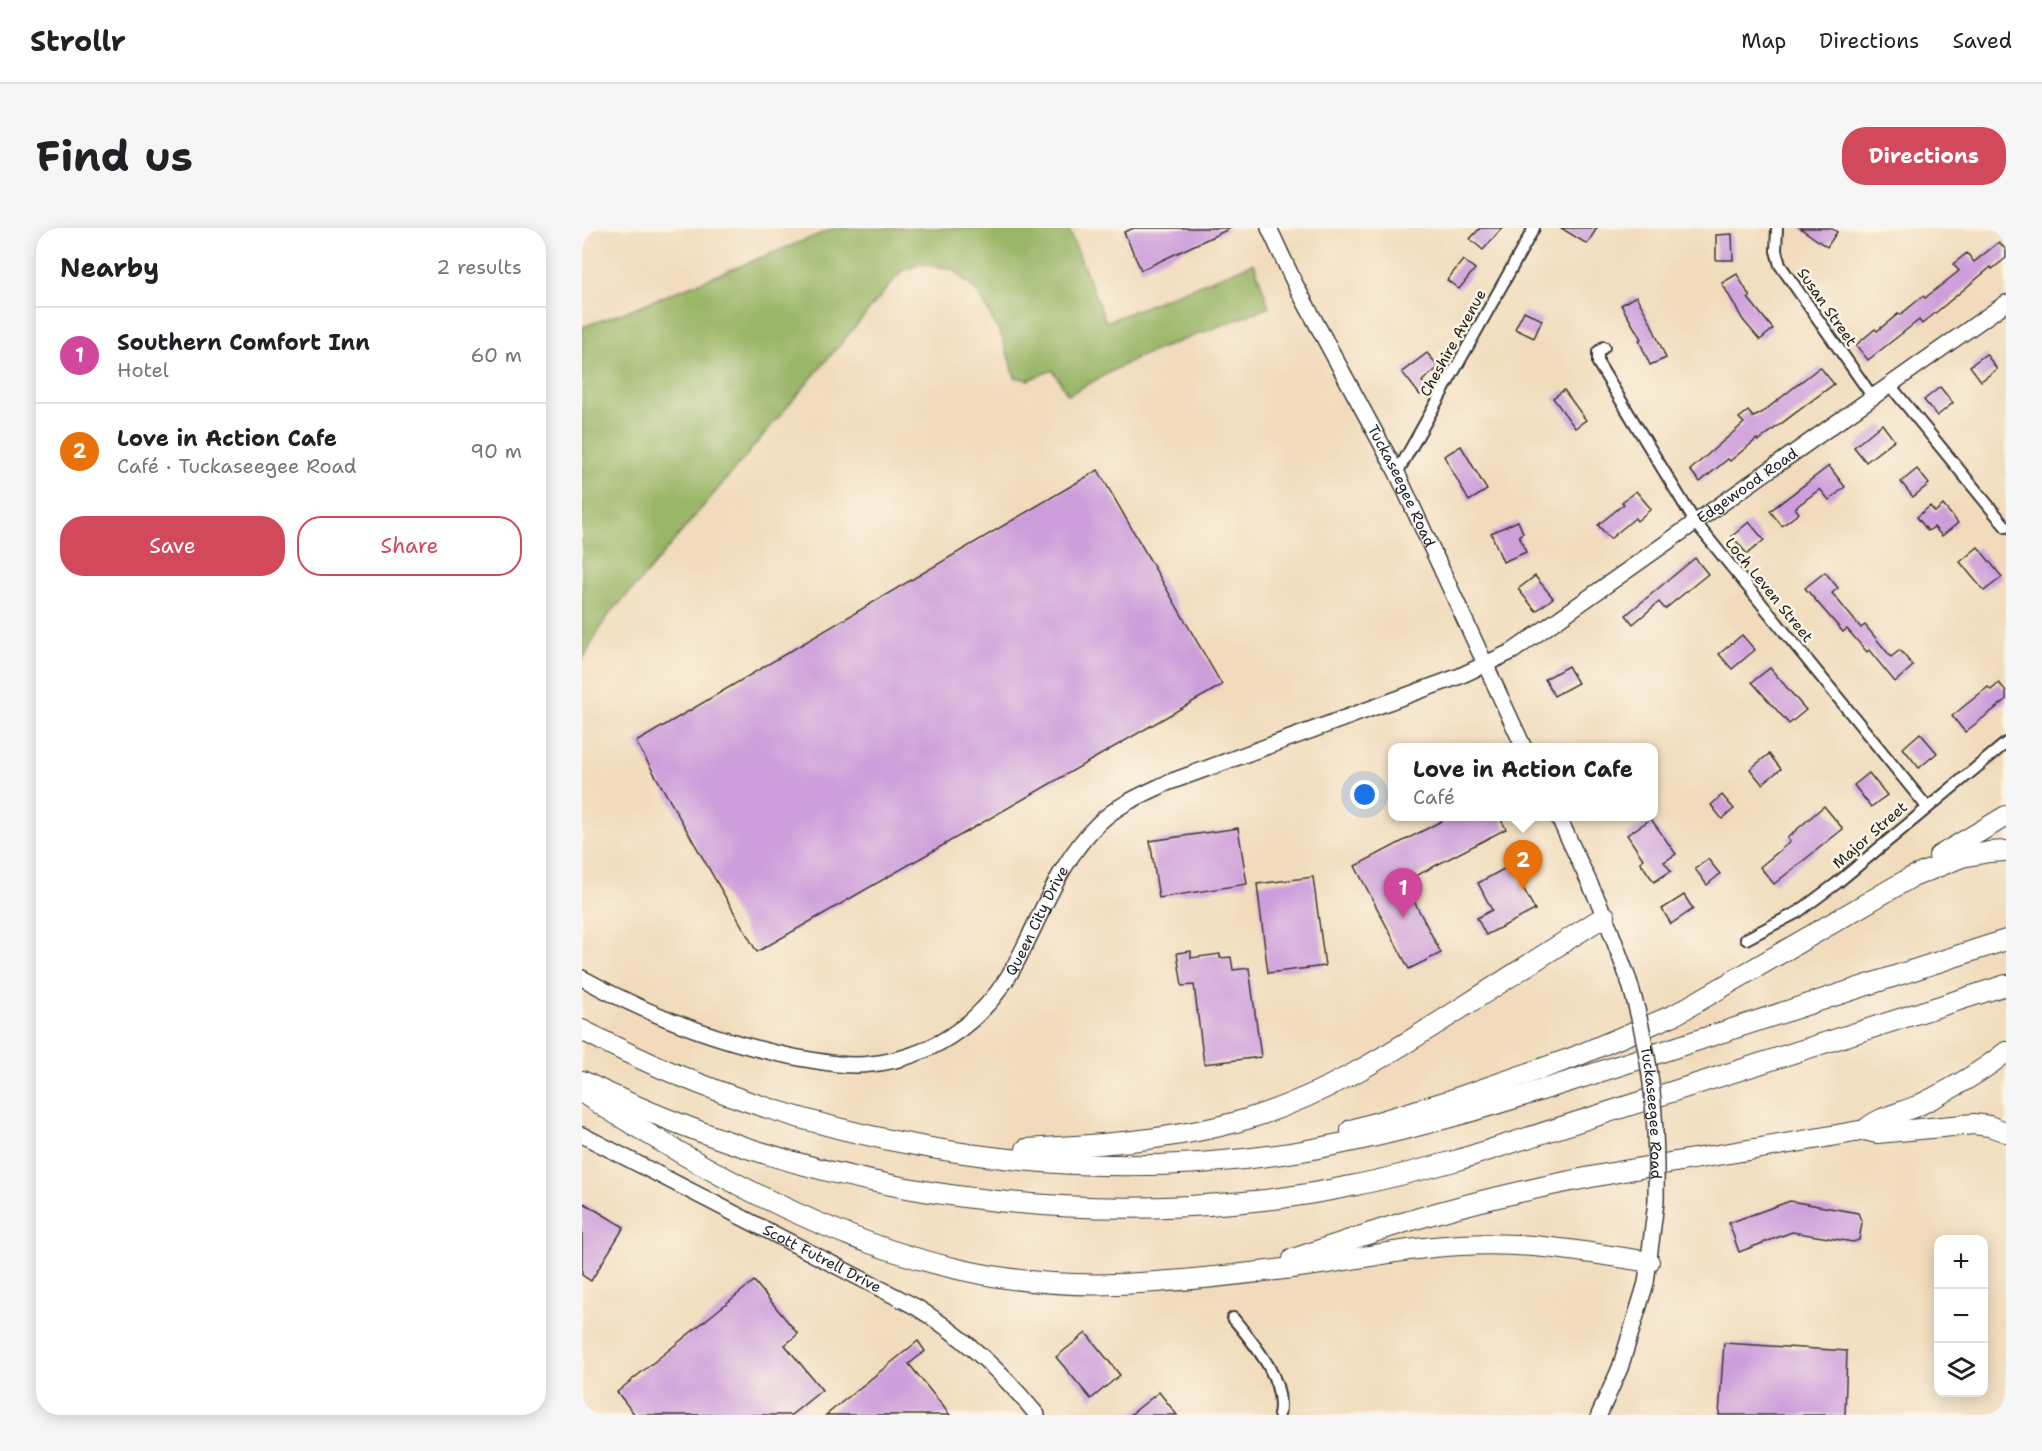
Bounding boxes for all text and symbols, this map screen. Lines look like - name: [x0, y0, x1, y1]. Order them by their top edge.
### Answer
- text: Strollr: [30, 22, 126, 60]
- text: Map: [1741, 27, 1786, 55]
- text: Directions: [1819, 27, 1919, 55]
- text: Saved: [1952, 27, 2012, 55]
- button: Directions: [1842, 127, 2006, 185]
- text: Find us: [36, 128, 193, 184]
- text: Nearby: [60, 250, 159, 285]
- text: 2 results: [436, 254, 522, 280]
- street label: Susan Street: [1793, 264, 1861, 350]
- street label: Cheshire Avenue: [1415, 286, 1491, 400]
- text: Southern Comfort Inn: [117, 328, 370, 357]
- text: 1: [75, 342, 84, 368]
- text: 60 m: [470, 342, 522, 368]
- text: Hotel: [117, 357, 169, 383]
- street label: Tuckaseegee Road: [1363, 421, 1440, 551]
- text: Love in Action Cafe: [117, 424, 337, 453]
- text: 2: [73, 438, 87, 464]
- text: 90 m: [470, 438, 522, 464]
- street label: Edgewood Road: [1693, 443, 1802, 528]
- text: Café · Tuckaseegee Road: [117, 453, 356, 479]
- button: Save: [60, 516, 285, 576]
- button: Share: [297, 516, 522, 576]
- street label: Loch Leven Street: [1721, 533, 1817, 647]
- popup: [1388, 743, 1658, 821]
- text: Love in Action Cafe: [1413, 755, 1633, 784]
- your location: [1350, 780, 1379, 809]
- text: Café: [1413, 784, 1455, 810]
- street label: Major Street: [1828, 797, 1912, 873]
- pin: 2: [1504, 840, 1542, 890]
- street label: Queen City Drive: [1001, 862, 1073, 980]
- pin: 1: [1384, 868, 1422, 918]
- street label: Tuckaseegee Road: [1635, 1044, 1666, 1180]
- street label: Scott Futrell Drive: [759, 1220, 885, 1297]
- map controls: [1934, 1235, 1988, 1397]
- button: +: [1934, 1235, 1988, 1289]
- button: −: [1934, 1289, 1988, 1343]
- button: layers: [1934, 1343, 1988, 1397]

